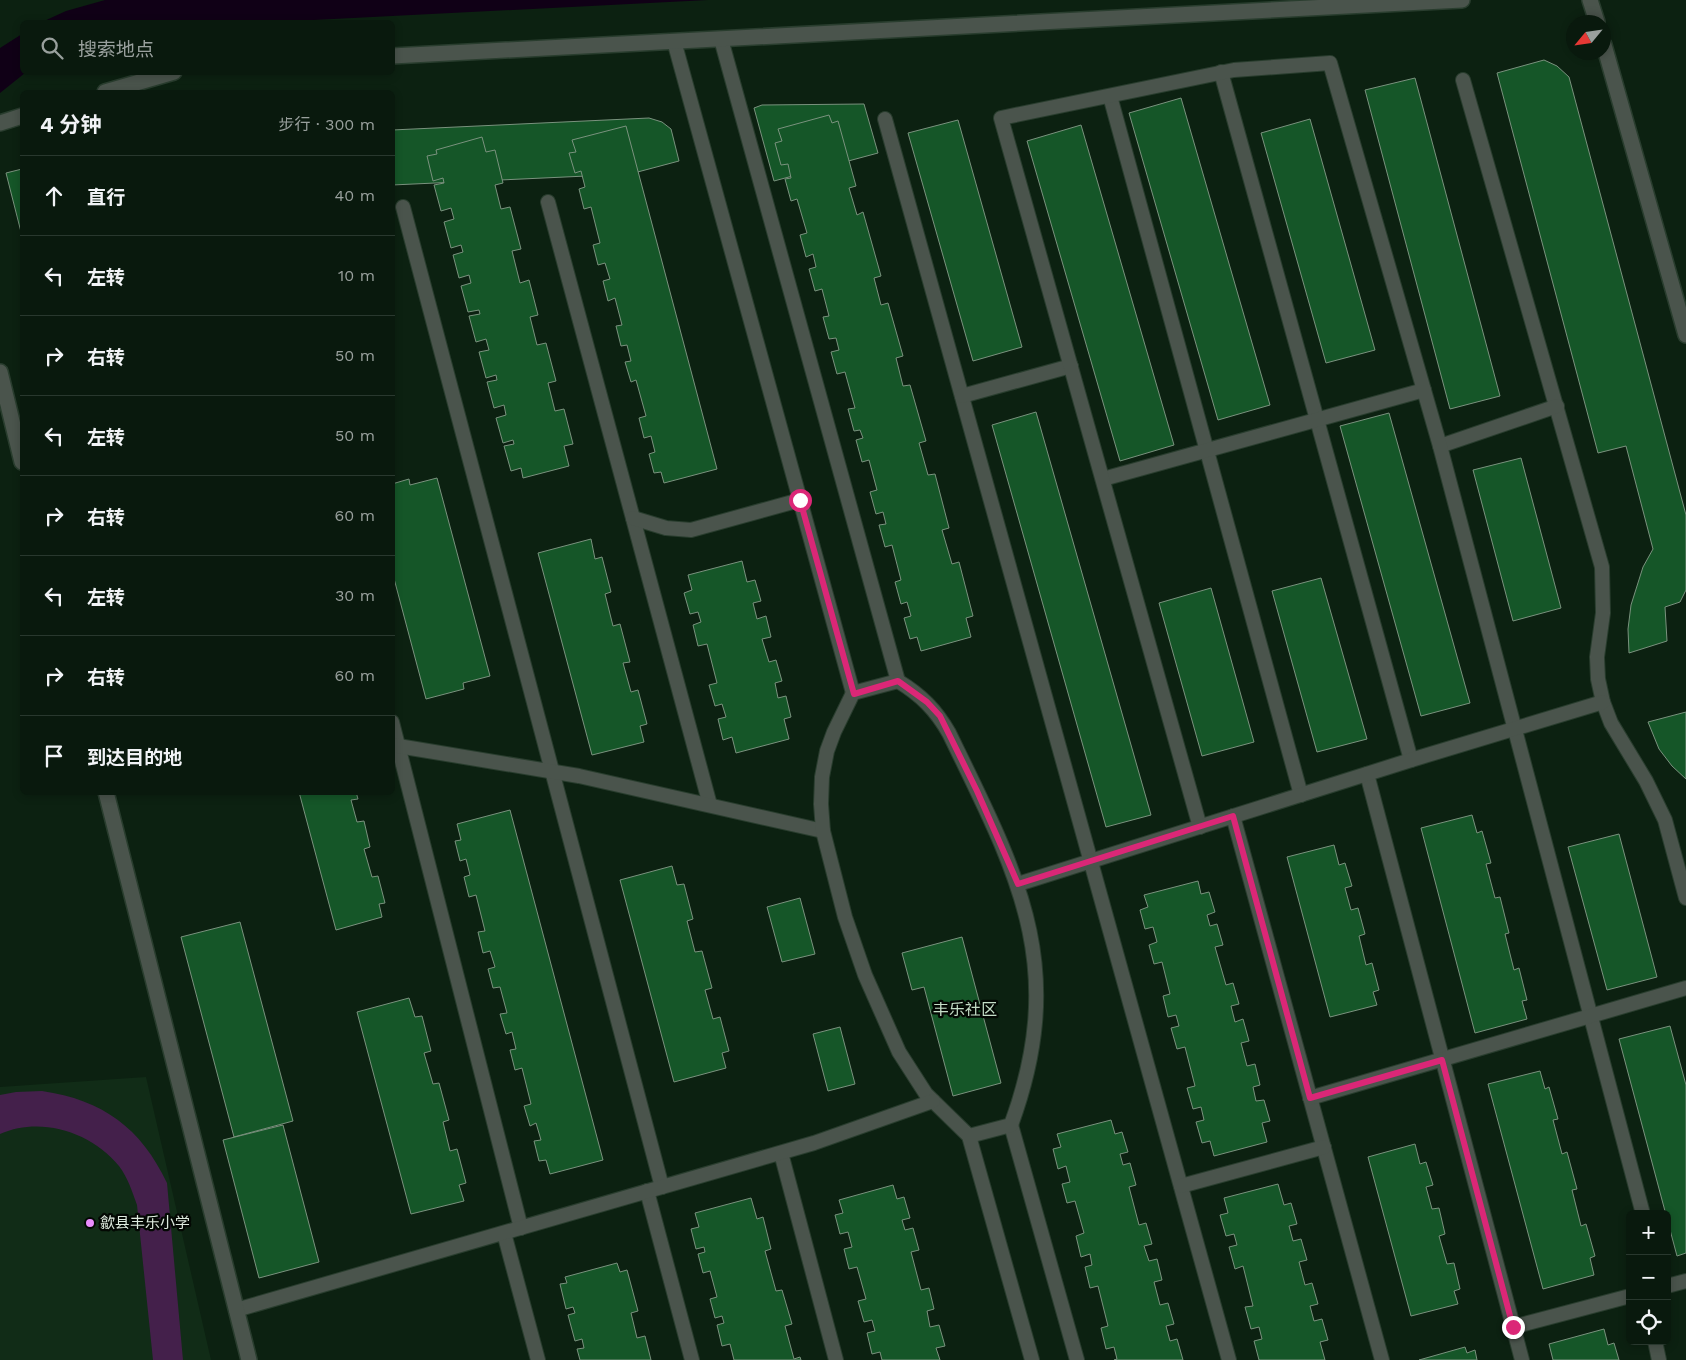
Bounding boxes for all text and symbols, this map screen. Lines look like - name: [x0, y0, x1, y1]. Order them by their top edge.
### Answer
- north arrow: [1566, 15, 1611, 60]
- search box: [20, 20, 395, 75]
- icon: search: [38, 34, 66, 62]
- text: 搜索地点: [78, 38, 154, 61]
- text: 4 分钟: [40, 112, 102, 137]
- text: 步行 · 300 m: [279, 115, 375, 134]
- icon: ahead: [40, 182, 68, 210]
- text: 直行: [87, 186, 125, 209]
- text: 40 m: [335, 186, 375, 205]
- icon: left: [40, 262, 68, 290]
- text: 左转: [87, 266, 125, 289]
- text: 10 m: [338, 266, 375, 285]
- icon: right: [40, 342, 68, 370]
- text: 右转: [87, 346, 125, 369]
- text: 50 m: [335, 346, 375, 365]
- icon: left: [40, 422, 68, 450]
- text: 左转: [87, 426, 125, 449]
- text: 50 m: [335, 426, 375, 445]
- route start: [789, 489, 812, 512]
- icon: right: [40, 502, 68, 530]
- text: 右转: [87, 506, 125, 529]
- text: 60 m: [335, 506, 375, 525]
- icon: left: [40, 582, 68, 610]
- text: 左转: [87, 586, 125, 609]
- text: 30 m: [335, 586, 375, 605]
- icon: right: [40, 662, 68, 690]
- text: 右转: [87, 666, 125, 689]
- text: 60 m: [335, 666, 375, 685]
- icon: arrive: [40, 742, 68, 770]
- text: 到达目的地: [87, 746, 182, 769]
- district label: 丰乐社区: [933, 1000, 997, 1019]
- map controls: [1626, 1210, 1671, 1345]
- button: +: [1626, 1210, 1671, 1255]
- place label: 歙县丰乐小学: [100, 1214, 190, 1232]
- marker: 歙县丰乐小学: [84, 1217, 96, 1229]
- button: −: [1626, 1255, 1671, 1300]
- button: locate: [1626, 1300, 1671, 1345]
- route end: [1502, 1316, 1525, 1339]

